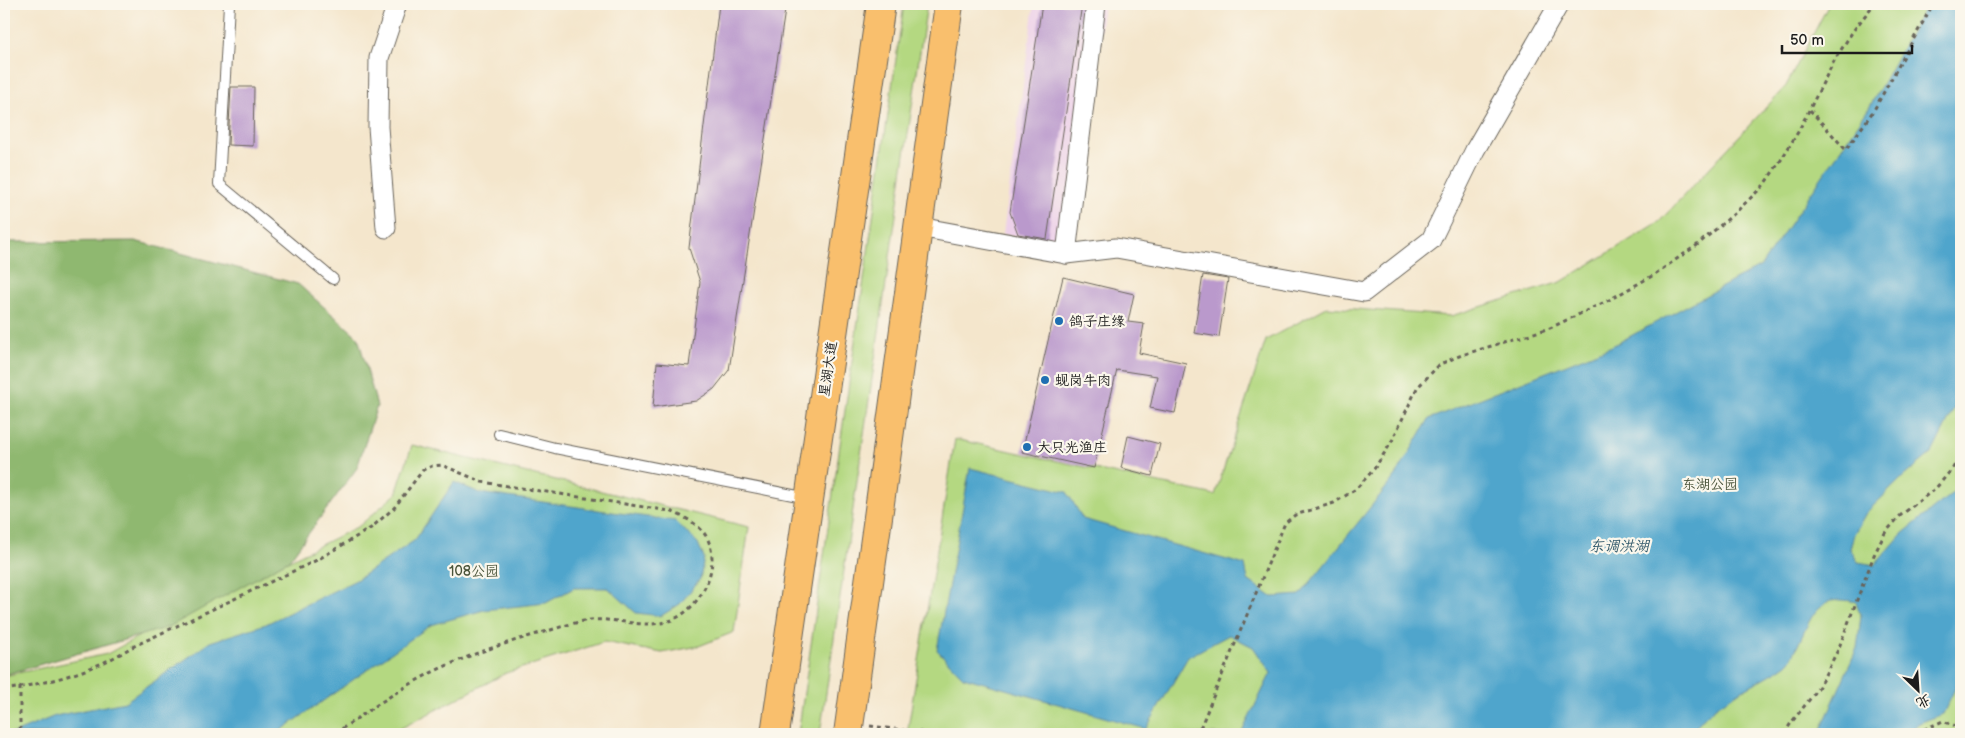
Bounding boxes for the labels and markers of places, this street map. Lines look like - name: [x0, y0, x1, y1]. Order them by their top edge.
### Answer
- place label: 鸽子庄缘: [1069, 313, 1125, 330]
- marker: 鸽子庄缘: [1053, 315, 1065, 327]
- place label: 蚬岗牛肉: [1055, 372, 1111, 389]
- marker: 蚬岗牛肉: [1039, 374, 1051, 386]
- place label: 大只光渔庄: [1037, 439, 1107, 456]
- marker: 大只光渔庄: [1021, 441, 1033, 453]

